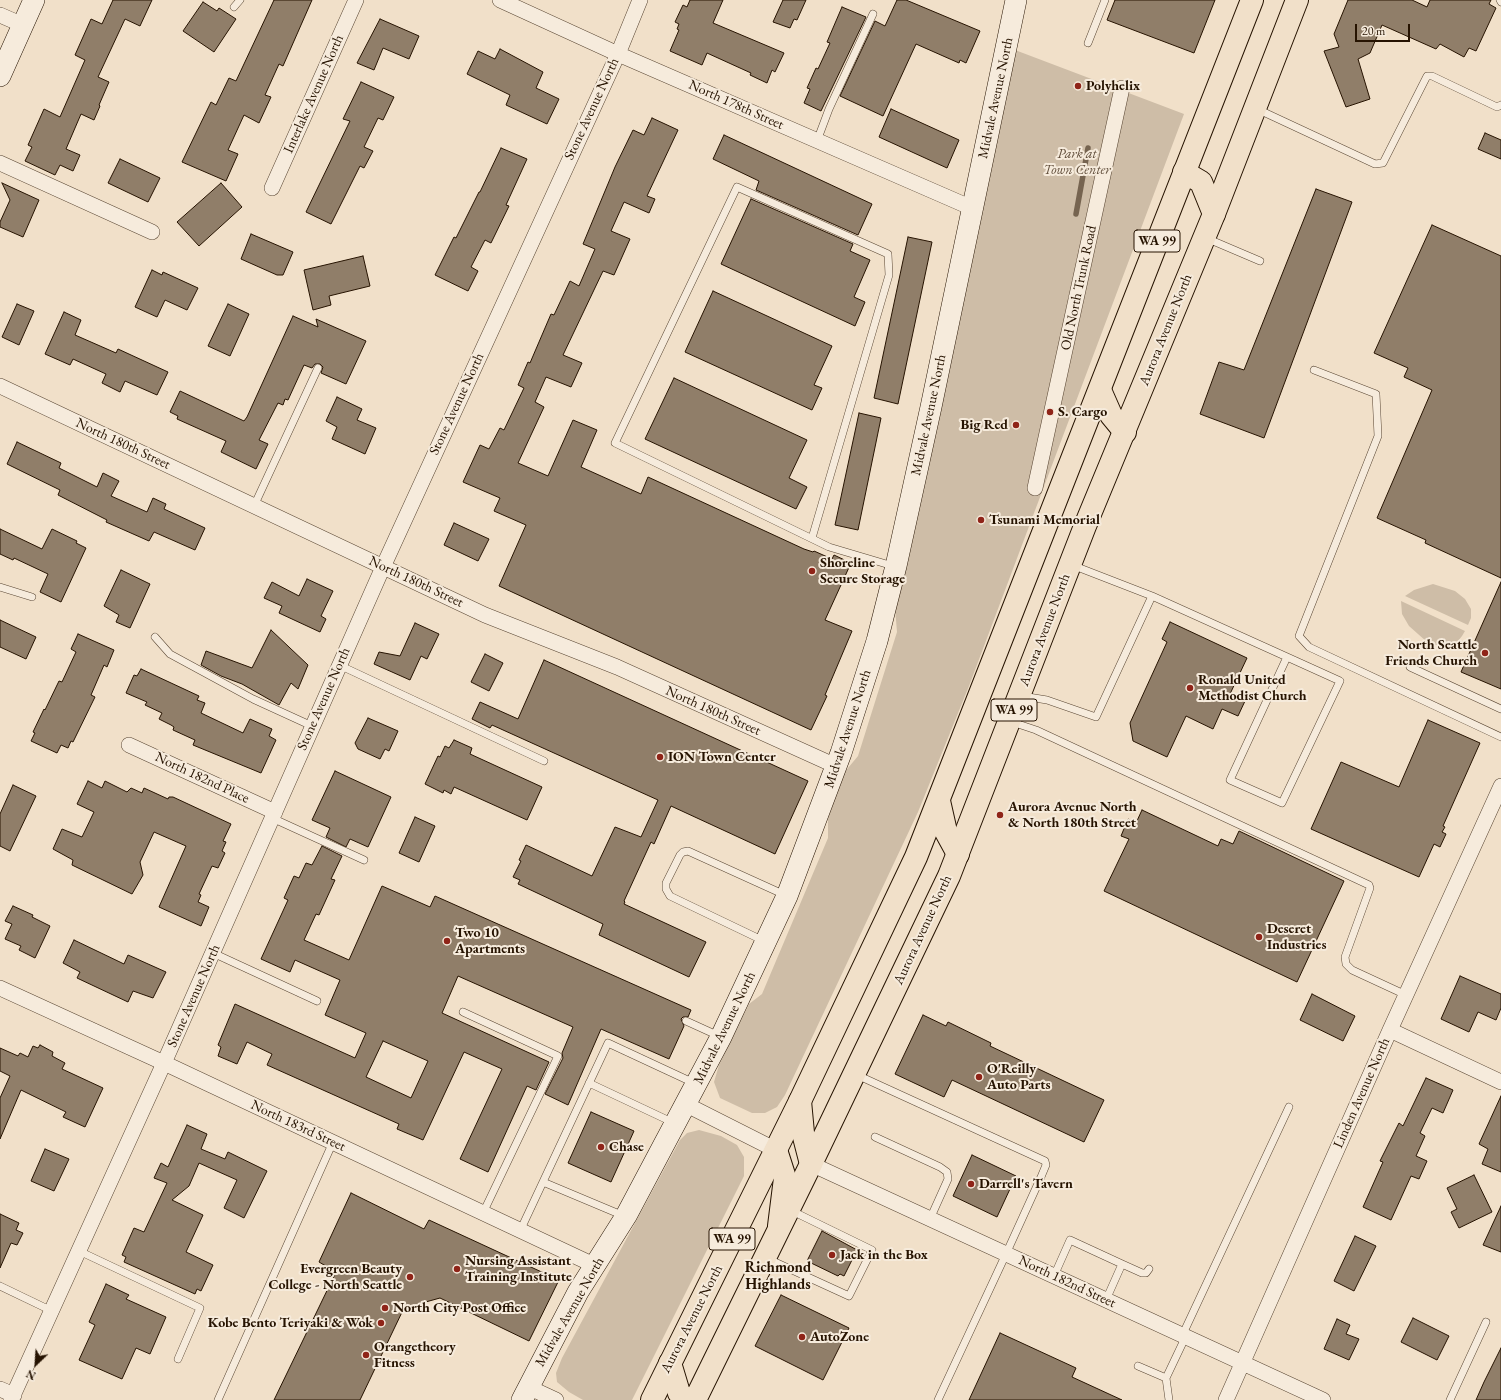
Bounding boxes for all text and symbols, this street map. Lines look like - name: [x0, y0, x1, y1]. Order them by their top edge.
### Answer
- scale bar: [1357, 16, 1412, 42]
- text: 20 m: [1362, 23, 1385, 39]
- street label: Interlake Avenue North: [280, 32, 348, 156]
- street label: Midvale Avenue North: [975, 36, 1017, 160]
- street label: Stone Avenue North: [561, 55, 623, 163]
- street label: North 178th Street: [686, 76, 786, 134]
- place label: Polyhelix: [1086, 78, 1140, 94]
- marker: Polyhelix: [1073, 81, 1083, 91]
- park label: Park at Town Center: [1043, 146, 1111, 178]
- street label: Old North Trunk Road: [1058, 224, 1100, 352]
- road number: WA 99: [1134, 230, 1180, 252]
- street label: Aurora Avenue North: [1136, 272, 1196, 388]
- street label: Stone Avenue North: [426, 350, 488, 458]
- street label: Midvale Avenue North: [908, 353, 950, 477]
- place label: S. Cargo: [1058, 404, 1107, 420]
- marker: S. Cargo: [1045, 407, 1055, 417]
- street label: North 180th Street: [73, 415, 173, 473]
- place label: Big Red: [961, 417, 1008, 433]
- marker: Big Red: [1011, 420, 1021, 430]
- place label: Tsunami Memorial: [989, 512, 1100, 528]
- marker: Tsunami Memorial: [976, 515, 986, 525]
- street label: North 180th Street: [366, 553, 466, 611]
- place label: Shoreline Secure Storage: [820, 555, 905, 588]
- marker: Shoreline Secure Storage: [807, 566, 817, 576]
- street label: Aurora Avenue North: [1016, 571, 1074, 689]
- place label: North Seattle Friends Church: [1385, 637, 1477, 670]
- street label: Stone Avenue North: [294, 645, 354, 753]
- marker: North Seattle Friends Church: [1480, 648, 1490, 658]
- street label: Midvale Avenue North: [821, 668, 875, 790]
- place label: Ronald United Methodist Church: [1198, 672, 1307, 704]
- street label: North 180th Street: [663, 682, 763, 740]
- marker: Ronald United Methodist Church: [1185, 683, 1195, 693]
- road number: WA 99: [991, 699, 1037, 721]
- street label: North 182nd Place: [152, 749, 252, 807]
- place label: ION Town Center: [668, 749, 776, 765]
- marker: ION Town Center: [655, 752, 665, 762]
- place label: Aurora Avenue North & North 180th Street: [1008, 799, 1137, 832]
- marker: Aurora Avenue North & North 180th Street: [995, 810, 1005, 820]
- street label: Aurora Avenue North: [890, 873, 956, 987]
- place label: Deseret Industries: [1267, 921, 1326, 954]
- place label: Two 10 Apartments: [455, 925, 525, 958]
- marker: Deseret Industries: [1254, 932, 1264, 942]
- marker: Two 10 Apartments: [442, 936, 452, 946]
- street label: Stone Avenue North: [164, 942, 224, 1050]
- street label: Midvale Avenue North: [690, 969, 760, 1087]
- street label: Linden Avenue North: [1330, 1035, 1394, 1151]
- place label: O'Reilly Auto Parts: [987, 1061, 1051, 1094]
- marker: O'Reilly Auto Parts: [974, 1072, 984, 1082]
- street label: North 183rd Street: [248, 1097, 348, 1155]
- place label: Chase: [609, 1139, 644, 1155]
- marker: Chase: [596, 1142, 606, 1152]
- place label: Darrell's Tavern: [979, 1176, 1073, 1192]
- marker: Darrell's Tavern: [966, 1179, 976, 1189]
- road number: WA 99: [709, 1228, 755, 1250]
- place label: Jack in the Box: [840, 1247, 928, 1263]
- marker: Jack in the Box: [827, 1250, 837, 1260]
- street label: North 182nd Street: [1016, 1252, 1118, 1312]
- place label: Nursing Assistant Training Institute: [465, 1253, 572, 1286]
- street label: Midvale Avenue North: [532, 1254, 608, 1370]
- district label: Richmond Highlands: [745, 1259, 811, 1294]
- place label: Evergreen Beauty College - North Seattle: [269, 1261, 402, 1294]
- street label: Aurora Avenue North: [657, 1262, 727, 1376]
- marker: Nursing Assistant Training Institute: [452, 1264, 462, 1274]
- marker: Evergreen Beauty College - North Seattle: [405, 1272, 415, 1282]
- place label: North City Post Office: [393, 1300, 526, 1316]
- marker: North City Post Office: [380, 1303, 390, 1313]
- place label: Kobe Bento Teriyaki & Wok: [208, 1315, 373, 1331]
- marker: Kobe Bento Teriyaki & Wok: [376, 1318, 386, 1328]
- place label: AutoZone: [810, 1329, 869, 1345]
- marker: AutoZone: [797, 1332, 807, 1342]
- place label: Orangetheory Fitness: [374, 1339, 456, 1372]
- north arrow: [16, 1344, 56, 1384]
- marker: Orangetheory Fitness: [361, 1350, 371, 1360]
- text: N: [24, 1367, 38, 1383]

